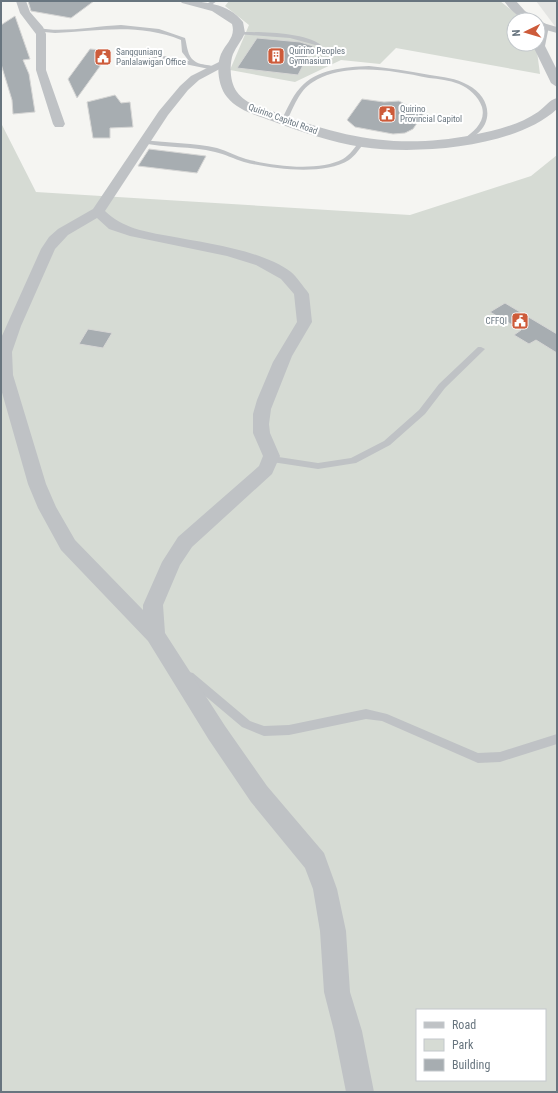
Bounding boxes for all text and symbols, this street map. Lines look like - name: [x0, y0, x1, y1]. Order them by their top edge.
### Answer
- north arrow: [506, 12, 546, 52]
- text: N: [510, 29, 523, 37]
- building icon: Quirino Peoples Gymnasium: [266, 46, 286, 66]
- place label: Quirino Peoples Gymnasium: [289, 46, 345, 66]
- public building icon: Sangguniang Panlalawigan Office: [93, 47, 113, 67]
- place label: Sangguniang Panlalawigan Office: [116, 47, 186, 67]
- street label: Quirino Capitol Road: [247, 102, 319, 136]
- public building icon: Quirino Provincial Capitol: [377, 104, 397, 124]
- place label: Quirino Provincial Capitol: [400, 104, 462, 124]
- public building icon: CFFQI: [510, 311, 530, 331]
- place label: CFFQI: [486, 316, 507, 326]
- legend: [416, 1009, 546, 1081]
- text: Road: [452, 1018, 476, 1032]
- text: Park: [452, 1038, 474, 1052]
- text: Building: [452, 1058, 490, 1072]

